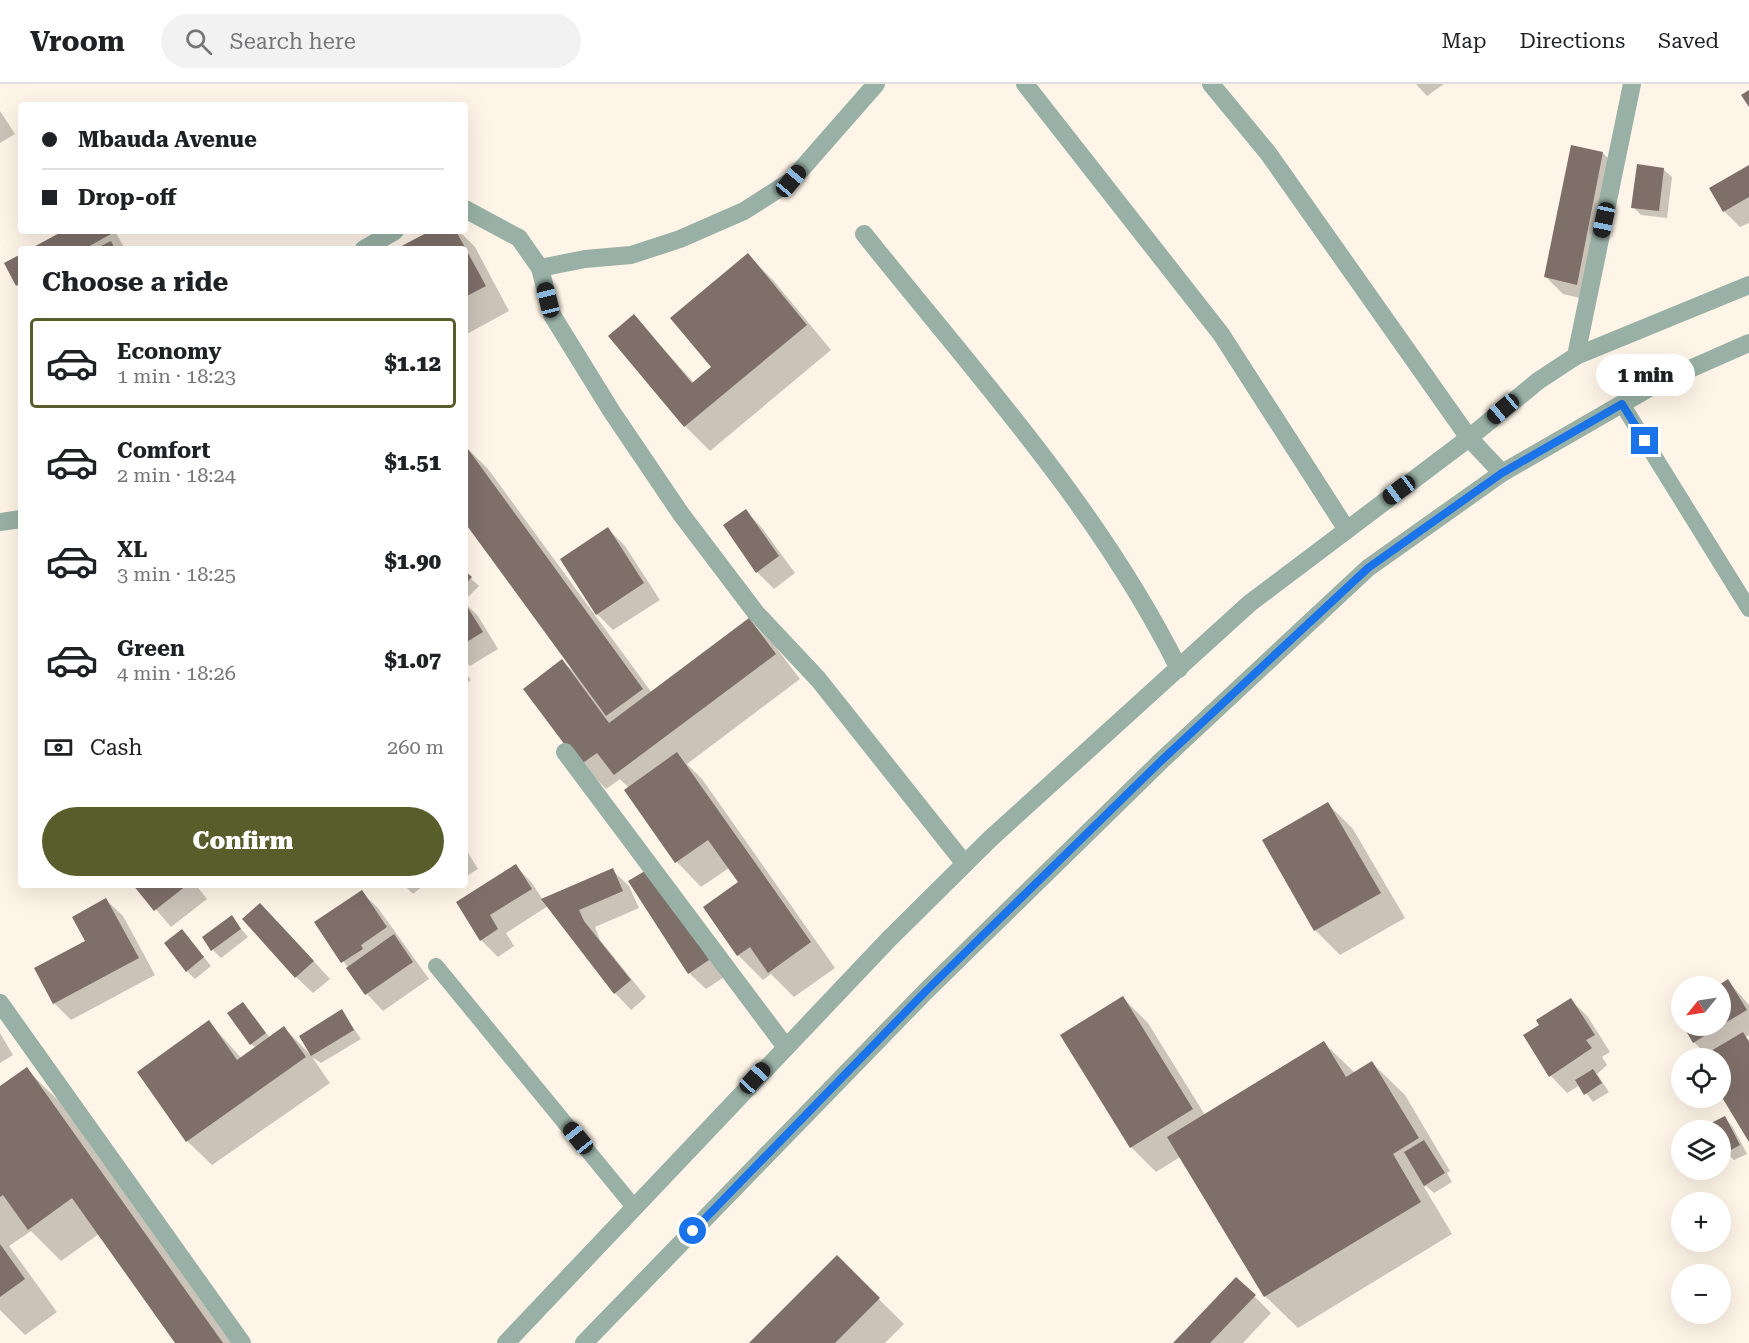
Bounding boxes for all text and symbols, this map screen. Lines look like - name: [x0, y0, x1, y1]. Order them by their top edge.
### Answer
- search box: [161, 14, 581, 68]
- text: Vroom: [30, 25, 125, 58]
- icon: search: [182, 25, 215, 58]
- text: Search here: [230, 29, 356, 54]
- text: Map: [1442, 29, 1486, 53]
- text: Directions: [1519, 29, 1625, 53]
- text: Saved: [1658, 29, 1719, 53]
- text: Mbauda Avenue: [78, 127, 257, 152]
- car: [773, 161, 809, 201]
- text: Drop-off: [78, 185, 176, 210]
- car: [1591, 201, 1617, 239]
- text: Choose a ride: [42, 266, 228, 298]
- car: [535, 280, 561, 320]
- icon: car: [45, 336, 99, 390]
- text: Economy: [117, 339, 221, 364]
- text: $1.12: [384, 351, 441, 376]
- callout: 1 min: [1596, 354, 1694, 396]
- text: 1 min: [1617, 363, 1674, 387]
- text: 1 min · 18:23: [117, 364, 236, 388]
- car: [1483, 391, 1523, 427]
- route end: [1631, 427, 1658, 454]
- icon: car: [45, 435, 99, 489]
- text: Comfort: [117, 438, 210, 463]
- text: $1.51: [384, 450, 441, 475]
- text: 2 min · 18:24: [117, 463, 236, 487]
- car: [1379, 472, 1419, 508]
- icon: car: [45, 534, 99, 588]
- text: XL: [117, 537, 147, 562]
- text: $1.90: [384, 549, 441, 574]
- text: 3 min · 18:25: [117, 562, 236, 586]
- icon: car: [45, 633, 99, 687]
- text: Green: [117, 636, 185, 661]
- text: $1.07: [384, 648, 441, 673]
- text: 4 min · 18:26: [117, 661, 236, 685]
- icon: cash: [42, 731, 75, 764]
- text: Cash: [90, 735, 142, 760]
- text: 260 m: [387, 735, 444, 759]
- button: Confirm: [42, 807, 444, 876]
- north arrow: [1671, 976, 1731, 1036]
- map controls: [1671, 976, 1731, 1324]
- button: locate: [1671, 1048, 1731, 1108]
- car: [736, 1059, 774, 1097]
- car: [560, 1118, 596, 1158]
- button: layers: [1671, 1120, 1731, 1180]
- button: +: [1671, 1192, 1731, 1252]
- route start: [679, 1217, 706, 1244]
- button: −: [1671, 1264, 1731, 1324]

